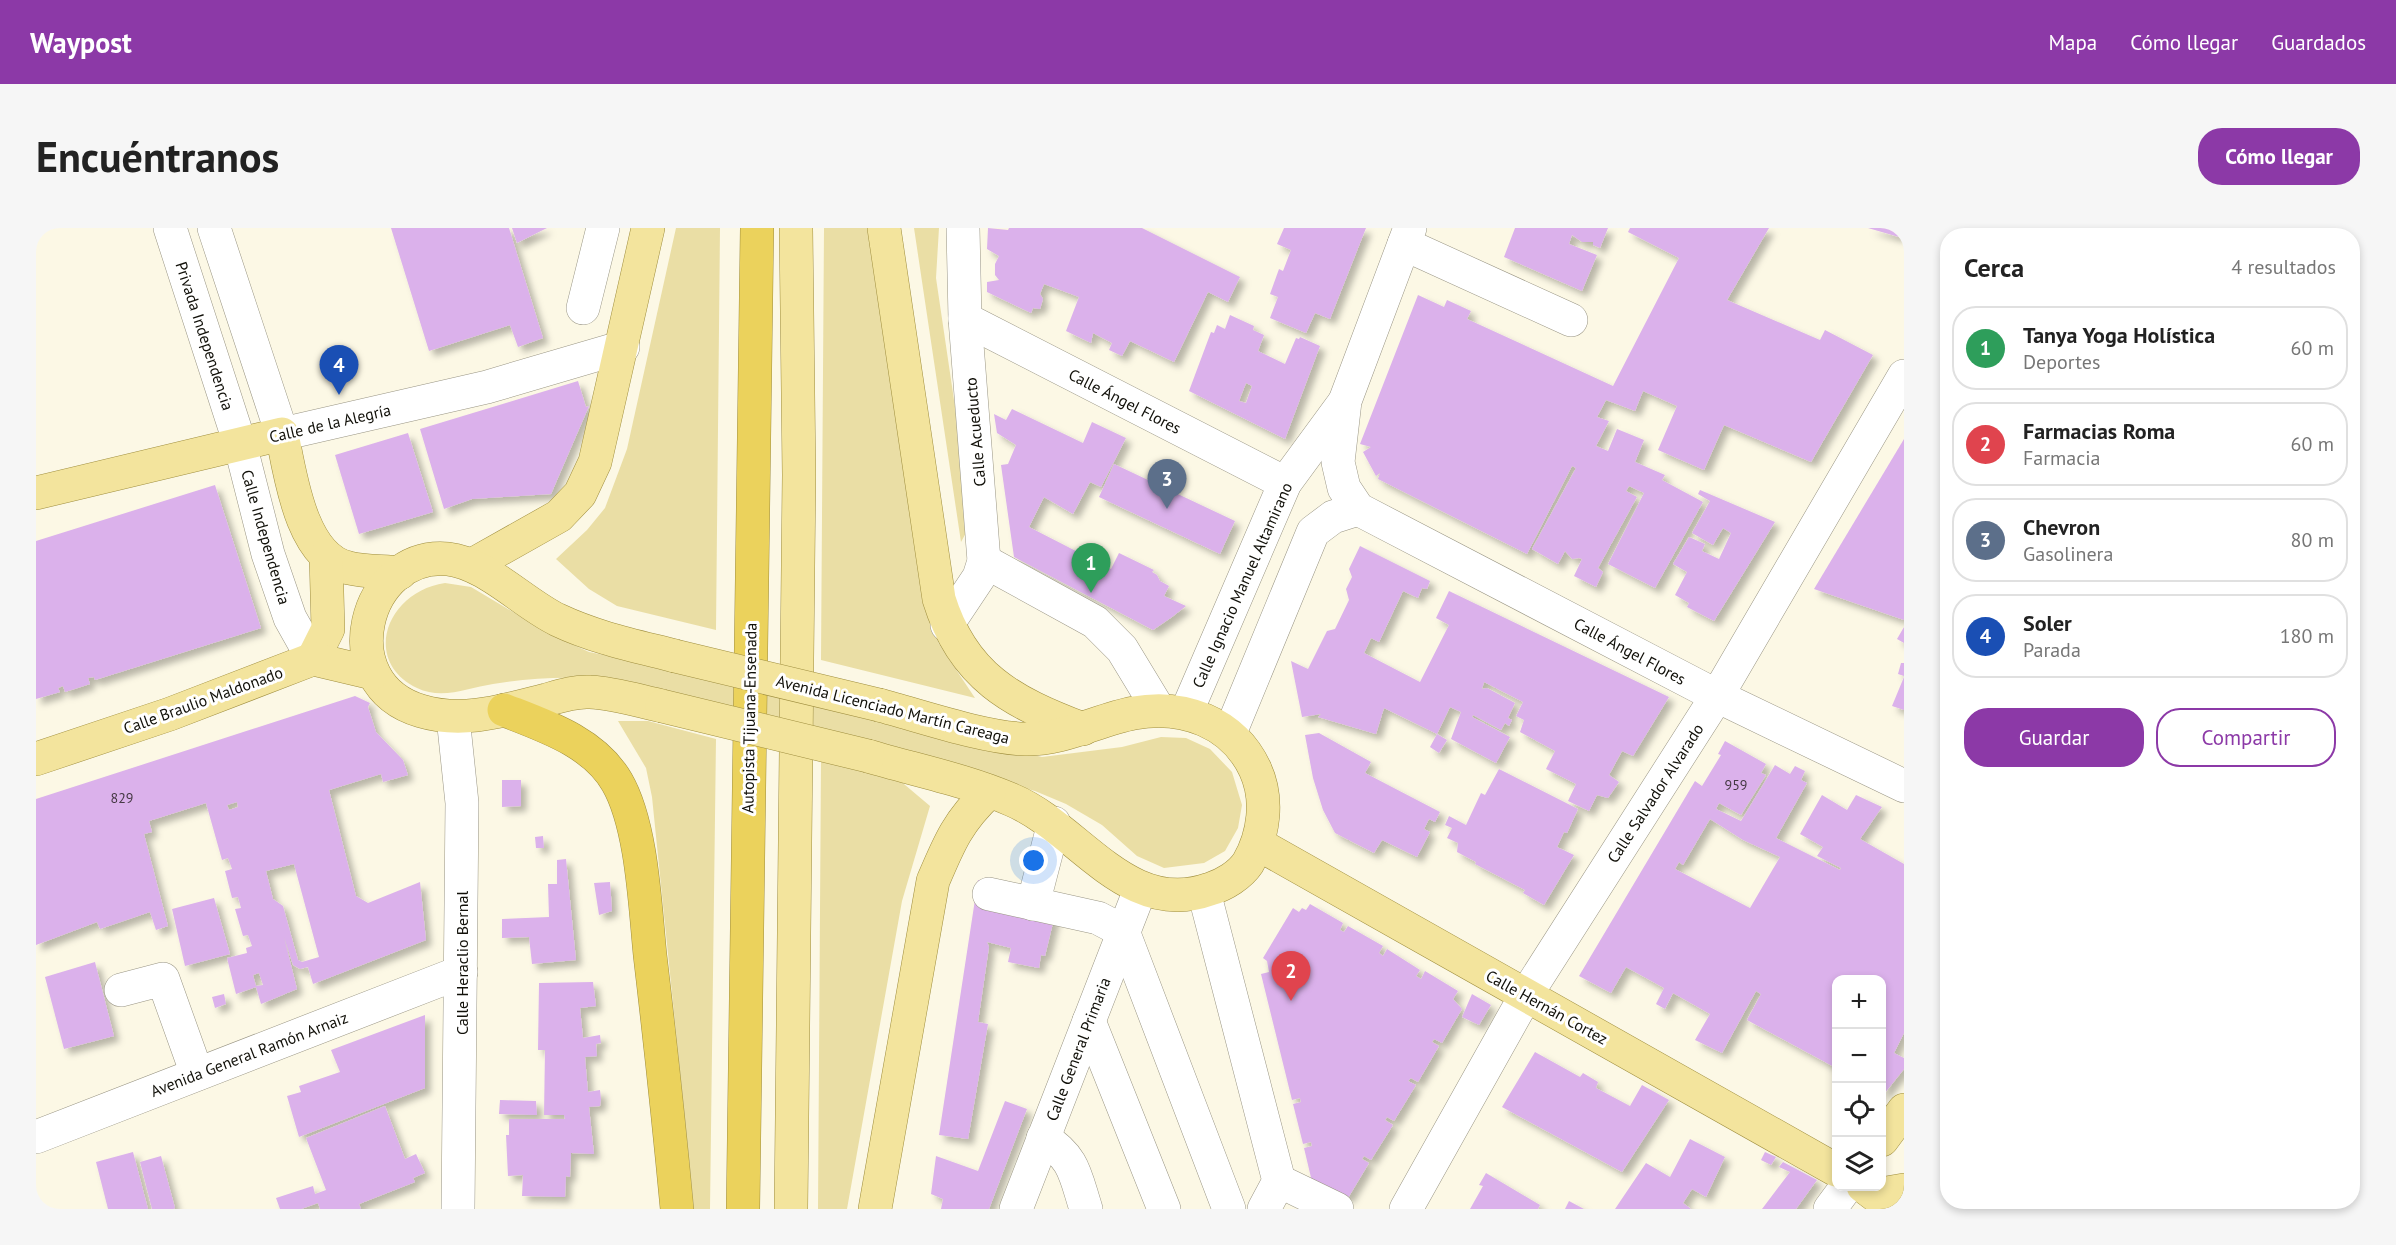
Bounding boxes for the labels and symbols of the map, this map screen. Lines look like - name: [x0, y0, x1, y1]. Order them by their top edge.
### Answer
- street label: Privada Independencia: [172, 259, 238, 413]
- pin: 4: [320, 346, 358, 395]
- street label: Calle Ángel Flores: [1065, 364, 1185, 438]
- street label: Calle Acueducto: [960, 377, 990, 487]
- street label: Calle de la Alegría: [267, 399, 393, 447]
- pin: 3: [1148, 460, 1186, 509]
- street label: Calle Independencia: [237, 467, 295, 607]
- street label: Calle Ignacio Manuel Altamirano: [1188, 479, 1296, 691]
- pin: 1: [1072, 544, 1110, 593]
- street label: Calle Ángel Flores: [1571, 613, 1690, 689]
- street label: Autopista Tijuana-Ensenada: [737, 623, 761, 813]
- street label: Calle Braulio Maldonado: [121, 662, 285, 738]
- street label: Avenida Licenciado Martín Careaga: [774, 670, 1012, 748]
- street label: Calle Salvador Alvarado: [1603, 720, 1707, 866]
- house number: 959: [1725, 776, 1747, 794]
- house number: 829: [111, 789, 133, 807]
- your location: [1019, 846, 1048, 875]
- street label: Calle Heraclio Bernal: [452, 891, 472, 1035]
- pin: 2: [1272, 952, 1310, 1001]
- street label: Calle Hernán Cortez: [1483, 965, 1611, 1049]
- street label: Calle General Primaria: [1041, 974, 1115, 1124]
- street label: Avenida General Ramón Arnaiz: [148, 1007, 350, 1101]

